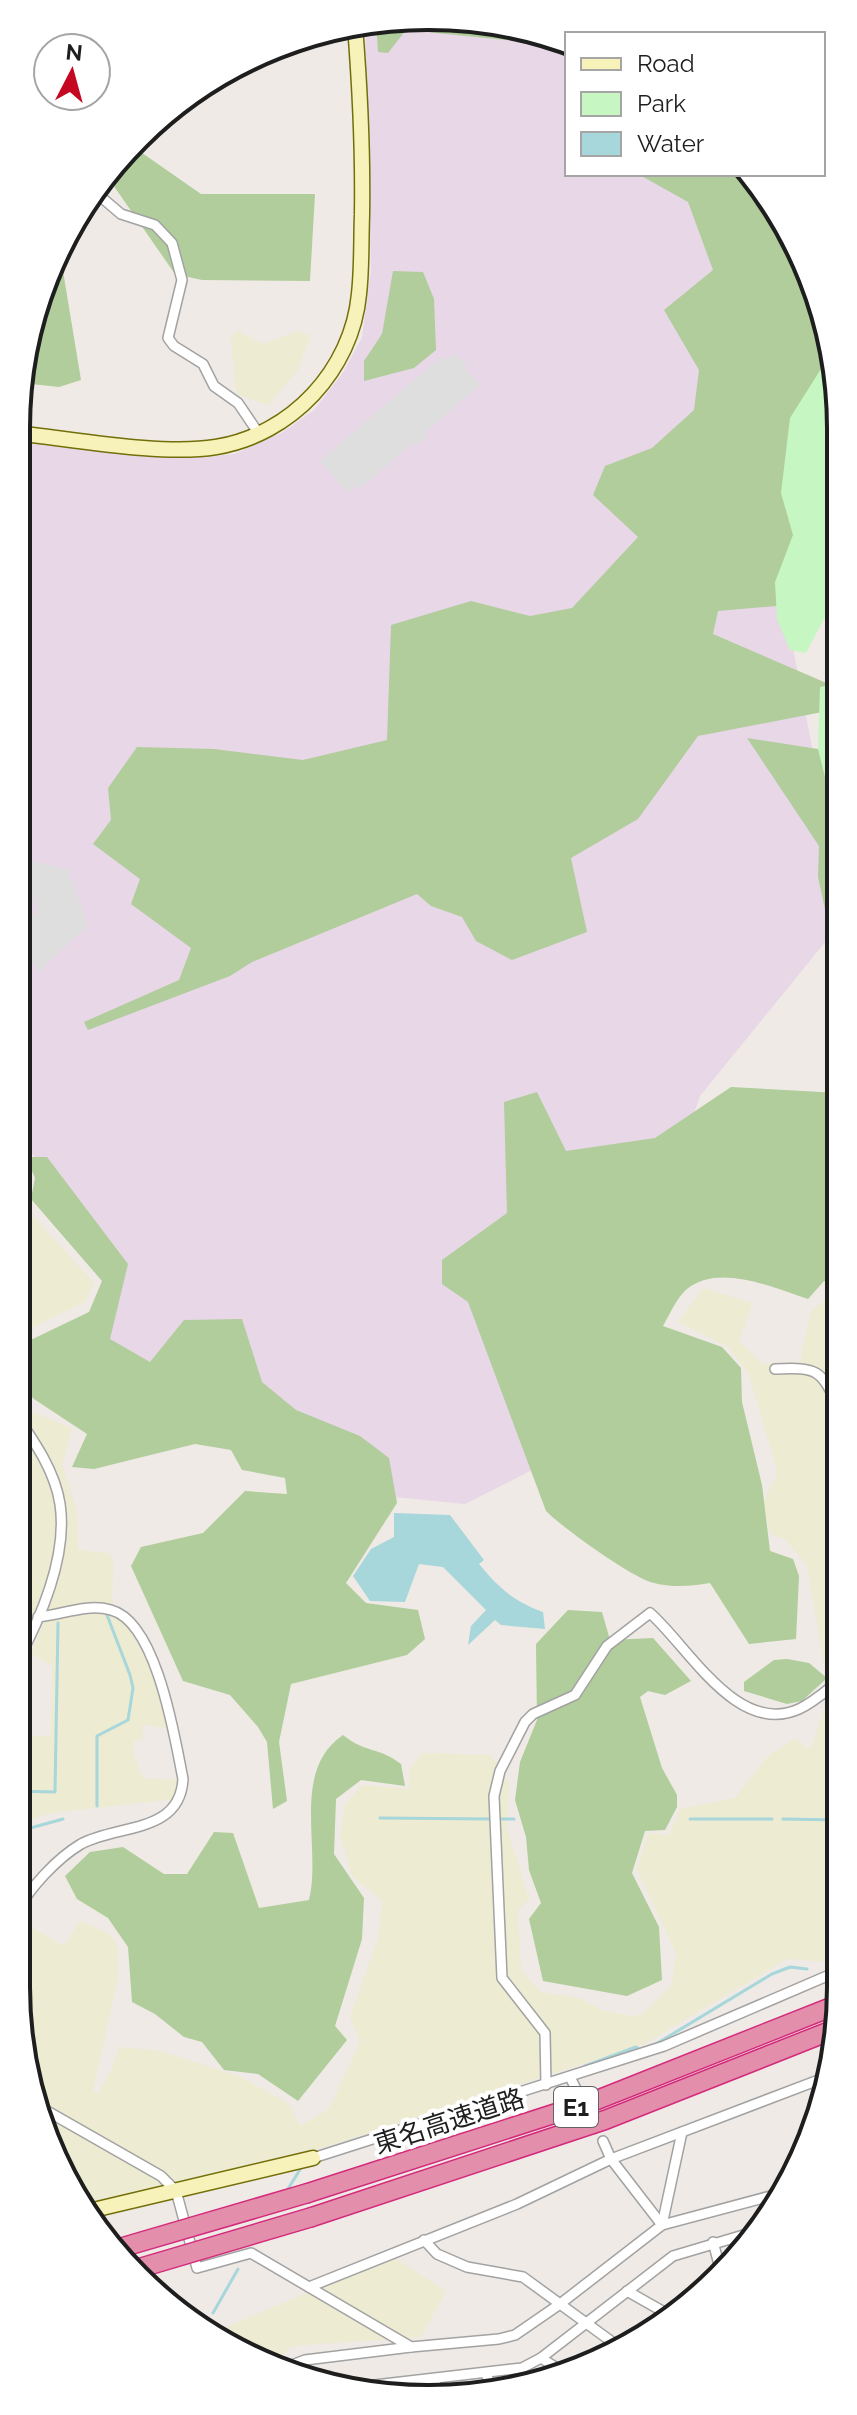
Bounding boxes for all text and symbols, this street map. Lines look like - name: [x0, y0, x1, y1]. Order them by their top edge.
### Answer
- north arrow: [32, 32, 112, 112]
- legend: [565, 32, 825, 176]
- text: N: [64, 38, 84, 66]
- text: Road: [637, 49, 695, 78]
- text: Park: [637, 89, 686, 118]
- text: Water: [637, 129, 705, 158]
- street label: 東名高速道路: [370, 2083, 528, 2159]
- road number: E1: [554, 2087, 598, 2127]

